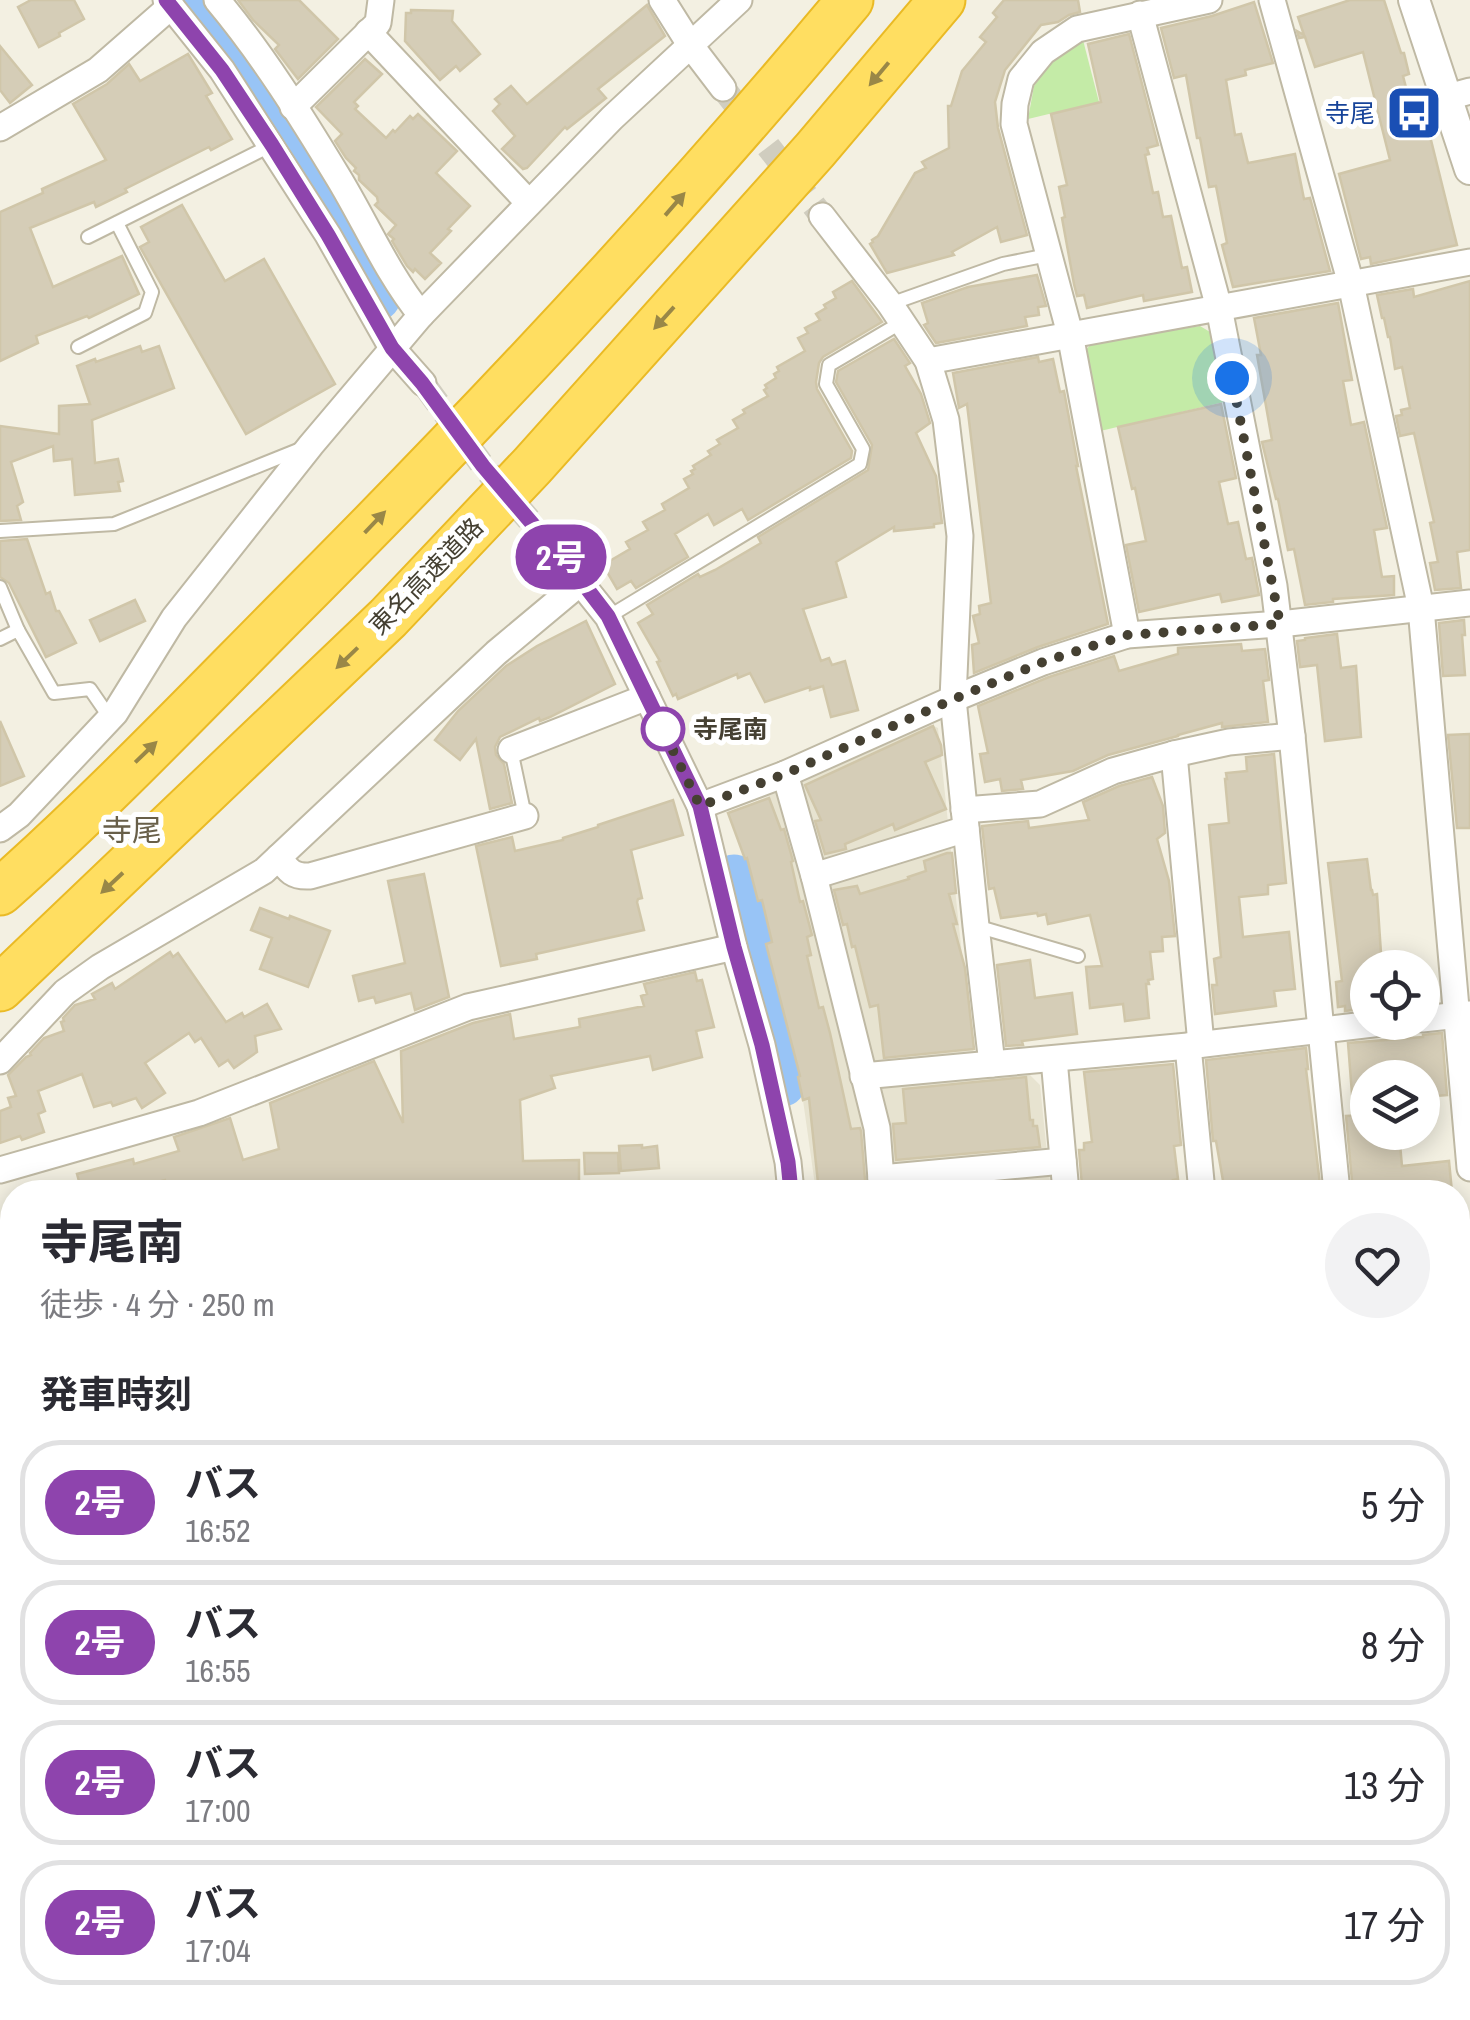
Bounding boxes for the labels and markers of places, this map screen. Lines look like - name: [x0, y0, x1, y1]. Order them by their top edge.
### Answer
- bus stop icon: 寺尾: [1384, 83, 1444, 143]
- place label: 寺尾: [1325, 96, 1375, 130]
- marker: 寺尾南: [642, 708, 684, 750]
- place label: 寺尾南: [693, 712, 768, 746]

